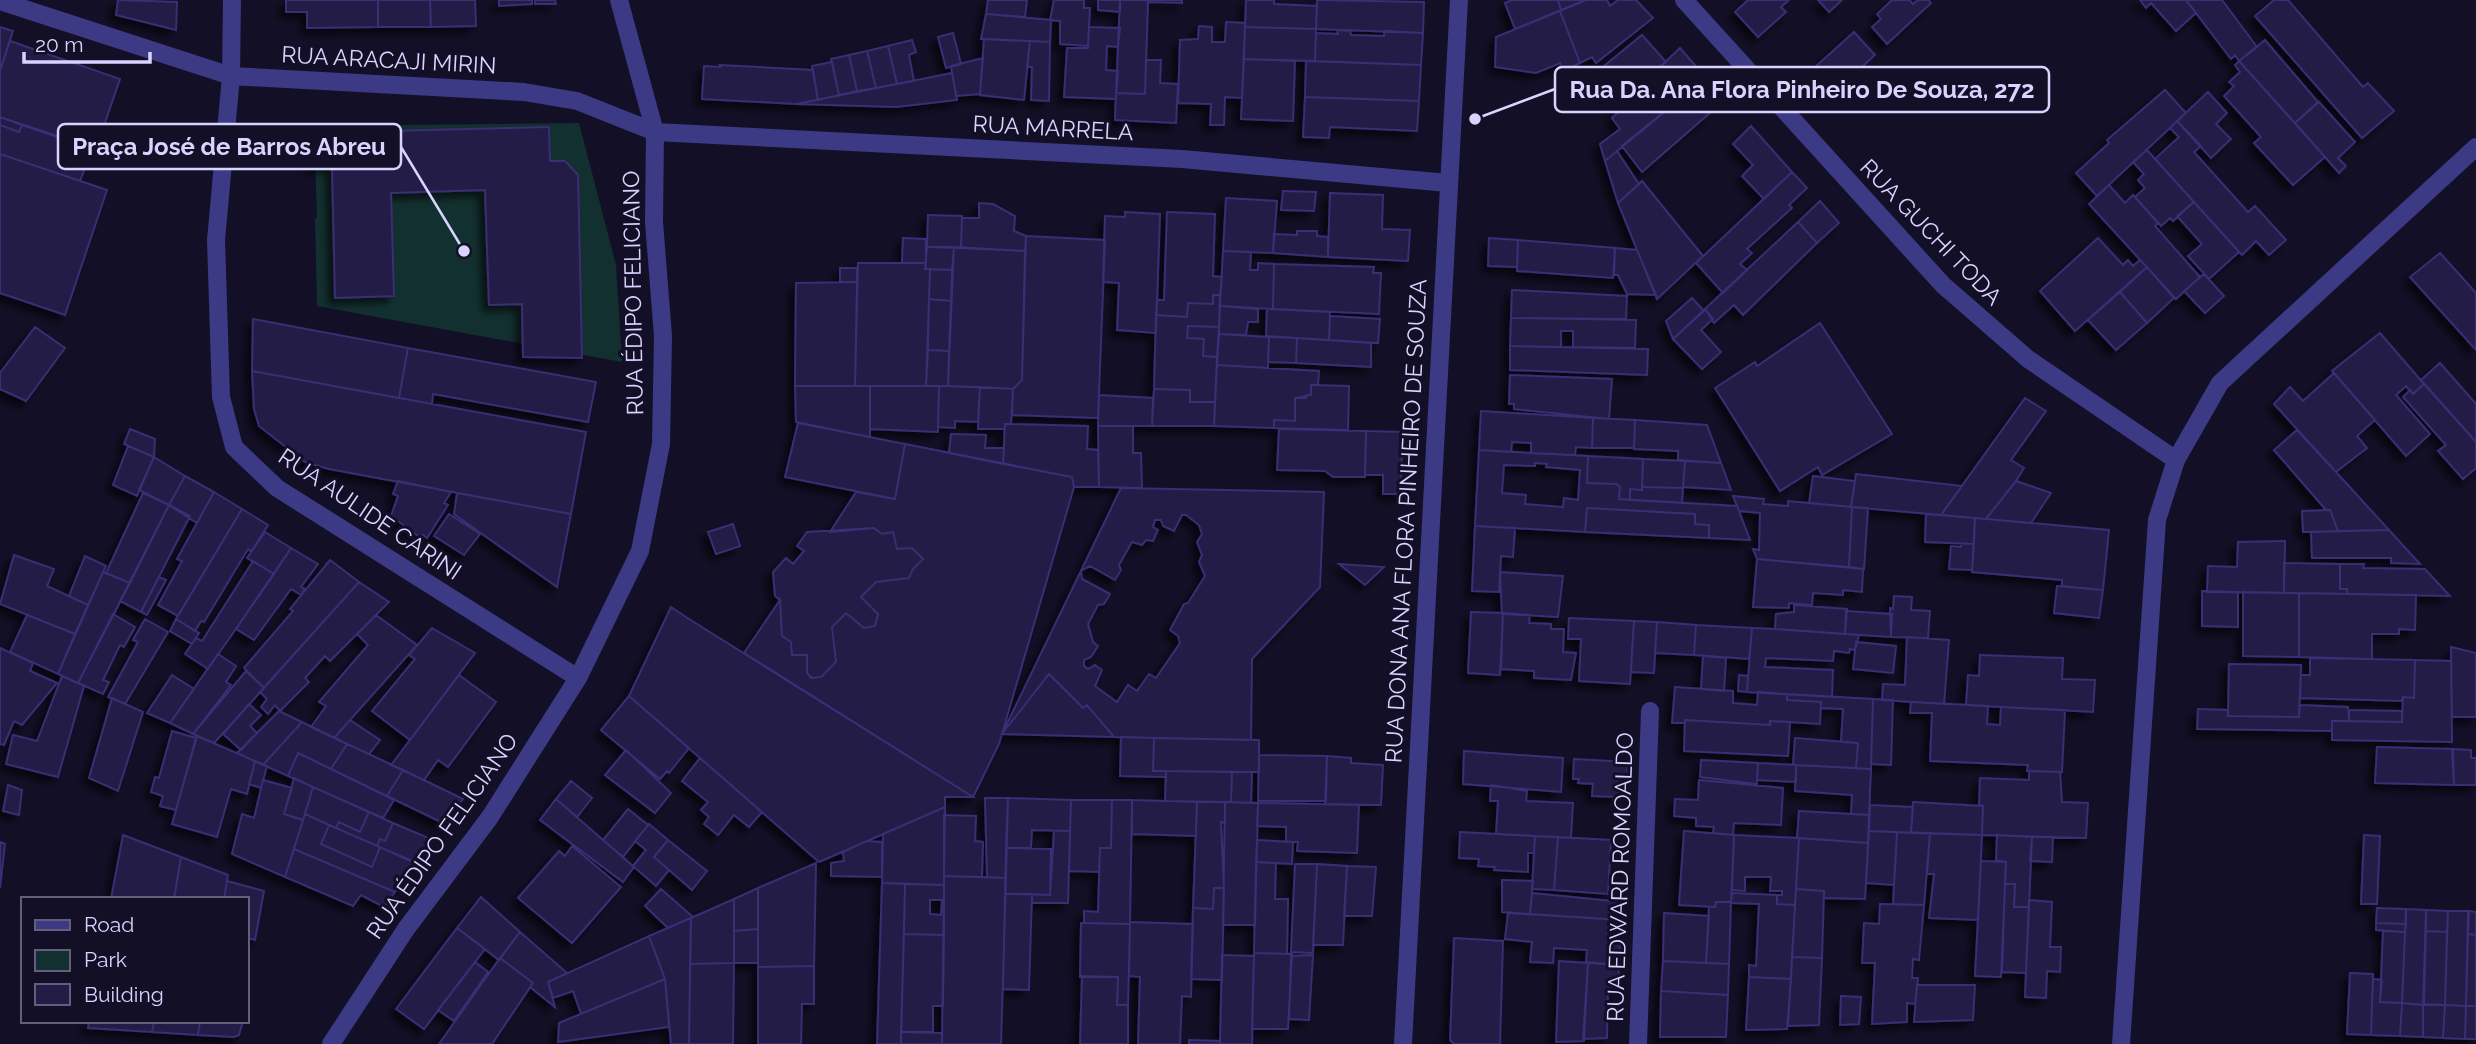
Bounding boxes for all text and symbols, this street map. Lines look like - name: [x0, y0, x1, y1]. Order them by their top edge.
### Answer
- scale bar: [24, 21, 150, 65]
- text: 20 m: [35, 32, 83, 57]
- street label: RUA ARACAJI MIRIN: [281, 40, 497, 79]
- callout: Rua Da. Ana Flora Pinheiro De Souza, 272: [1555, 67, 2049, 112]
- text: Rua Da. Ana Flora Pinheiro De Souza, 272: [1569, 75, 2035, 104]
- street label: RUA MARRELA: [972, 110, 1135, 145]
- callout: Praça José de Barros Abreu: [58, 124, 401, 169]
- text: Praça José de Barros Abreu: [72, 132, 386, 161]
- street label: RUA GUCHI TODA: [1855, 153, 2008, 310]
- street label: RUA ÉDIPO FELICIANO: [617, 170, 648, 416]
- street label: RUA DONA ANA FLORA PINHEIRO DE SOUZA: [1379, 278, 1432, 764]
- street label: RUA AULIDE CARINI: [274, 442, 467, 585]
- street label: RUA ÉDIPO FELICIANO: [360, 728, 523, 944]
- street label: RUA EDWARD ROMOALDO: [1601, 732, 1638, 1022]
- legend: [21, 897, 248, 1023]
- text: Road: [84, 912, 134, 937]
- text: Park: [84, 947, 127, 972]
- text: Building: [84, 982, 164, 1007]

